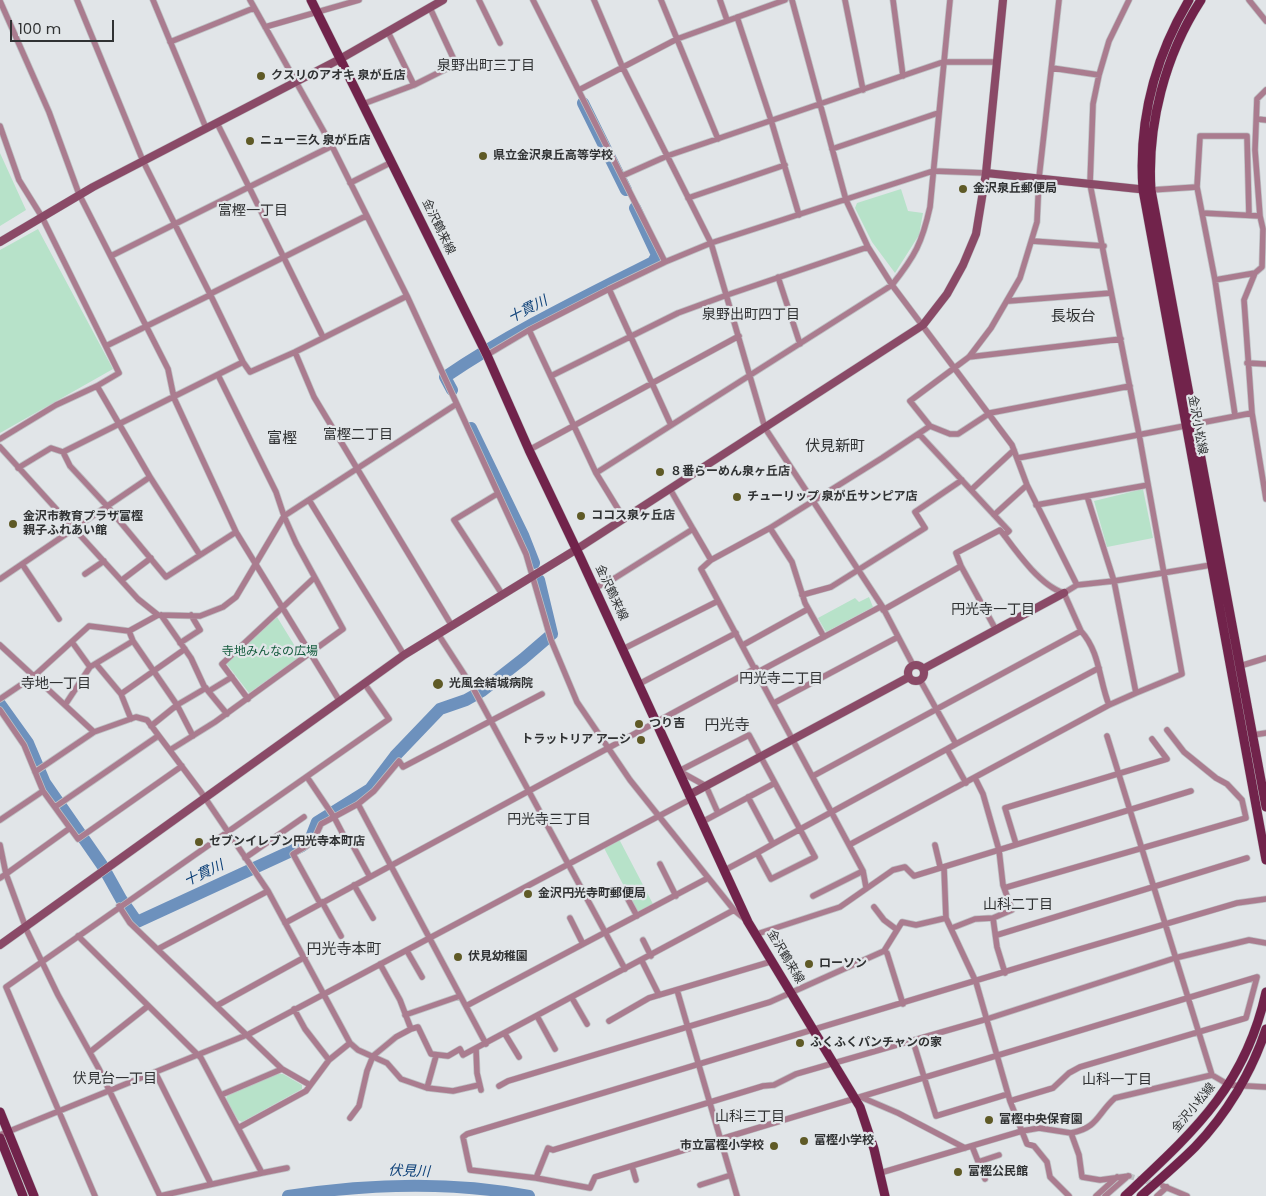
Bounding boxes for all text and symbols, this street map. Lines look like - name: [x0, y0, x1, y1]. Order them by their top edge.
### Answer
- scale bar: [12, 10, 116, 42]
- text: 100 m: [18, 18, 61, 39]
- district label: 泉野出町三丁目: [437, 58, 535, 74]
- place label: クスリのアオキ 泉が丘店: [271, 69, 406, 83]
- marker: クスリのアオキ 泉が丘店: [255, 70, 267, 82]
- place label: ニュー三久 泉が丘店: [260, 134, 371, 148]
- marker: ニュー三久 泉が丘店: [244, 135, 256, 147]
- place label: 県立金沢泉丘高等学校: [493, 149, 613, 163]
- marker: 県立金沢泉丘高等学校: [477, 150, 489, 162]
- place label: 金沢泉丘郵便局: [973, 182, 1057, 196]
- marker: 金沢泉丘郵便局: [957, 183, 969, 195]
- street label: 金沢鶴来線: [418, 197, 458, 257]
- district label: 富樫一丁目: [218, 203, 288, 219]
- water label: 十貫川: [505, 293, 551, 327]
- district label: 泉野出町四丁目: [702, 307, 800, 323]
- district label: 長坂台: [1051, 308, 1095, 326]
- street label: 金沢小松線: [1185, 394, 1209, 456]
- district label: 富樫二丁目: [323, 427, 393, 443]
- district label: 富樫: [267, 430, 297, 448]
- district label: 伏見新町: [805, 438, 865, 456]
- place label: ８番らーめん泉ヶ丘店: [670, 465, 790, 479]
- marker: ８番らーめん泉ヶ丘店: [654, 466, 666, 478]
- place label: チューリップ 泉が丘サンピア店: [747, 490, 918, 504]
- marker: チューリップ 泉が丘サンピア店: [731, 491, 743, 503]
- place label: ココス泉ヶ丘店: [591, 509, 675, 523]
- place label: 金沢市教育プラザ富樫 親子ふれあい館: [23, 510, 143, 538]
- marker: ココス泉ヶ丘店: [575, 510, 587, 522]
- marker: 金沢市教育プラザ富樫 親子ふれあい館: [7, 518, 19, 530]
- street label: 金沢鶴来線: [592, 563, 630, 623]
- district label: 円光寺一丁目: [951, 602, 1035, 618]
- park label: 寺地みんなの広場: [222, 645, 318, 659]
- district label: 円光寺二丁目: [739, 671, 823, 687]
- district label: 寺地一丁目: [21, 676, 91, 692]
- marker: 光風会結城病院: [431, 677, 445, 691]
- place label: 光風会結城病院: [449, 677, 533, 691]
- place label: つり吉: [649, 717, 685, 731]
- district label: 円光寺: [705, 717, 749, 735]
- marker: つり吉: [633, 718, 645, 730]
- place label: トラットリア アーシ: [521, 733, 631, 747]
- marker: トラットリア アーシ: [635, 734, 647, 746]
- district label: 円光寺三丁目: [507, 812, 591, 828]
- place label: セブンイレブン円光寺本町店: [209, 835, 365, 849]
- marker: セブンイレブン円光寺本町店: [193, 836, 205, 848]
- water label: 十貫川: [181, 858, 227, 890]
- place label: 金沢円光寺町郵便局: [538, 887, 646, 901]
- marker: 金沢円光寺町郵便局: [522, 888, 534, 900]
- district label: 山科二丁目: [983, 897, 1053, 913]
- street label: 金沢鶴来線: [763, 928, 807, 986]
- district label: 円光寺本町: [307, 941, 381, 959]
- place label: 伏見幼稚園: [468, 950, 528, 964]
- marker: 伏見幼稚園: [452, 951, 464, 963]
- place label: ローソン: [819, 957, 867, 971]
- marker: ローソン: [803, 958, 815, 970]
- place label: ふくふくパンチャンの家: [810, 1036, 942, 1050]
- marker: ふくふくパンチャンの家: [794, 1037, 806, 1049]
- district label: 伏見台一丁目: [73, 1071, 157, 1087]
- district label: 山科一丁目: [1082, 1072, 1152, 1088]
- street label: 金沢小松線: [1169, 1080, 1219, 1136]
- district label: 山科三丁目: [715, 1109, 785, 1125]
- place label: 富樫中央保育園: [999, 1113, 1083, 1127]
- marker: 富樫中央保育園: [983, 1114, 995, 1126]
- place label: 富樫小学校: [814, 1134, 874, 1148]
- marker: 富樫小学校: [798, 1135, 810, 1147]
- place label: 市立富樫小学校: [680, 1139, 764, 1153]
- marker: 市立富樫小学校: [768, 1140, 780, 1152]
- water label: 伏見川: [388, 1163, 430, 1181]
- place label: 富樫公民館: [968, 1165, 1028, 1179]
- marker: 富樫公民館: [952, 1166, 964, 1178]

